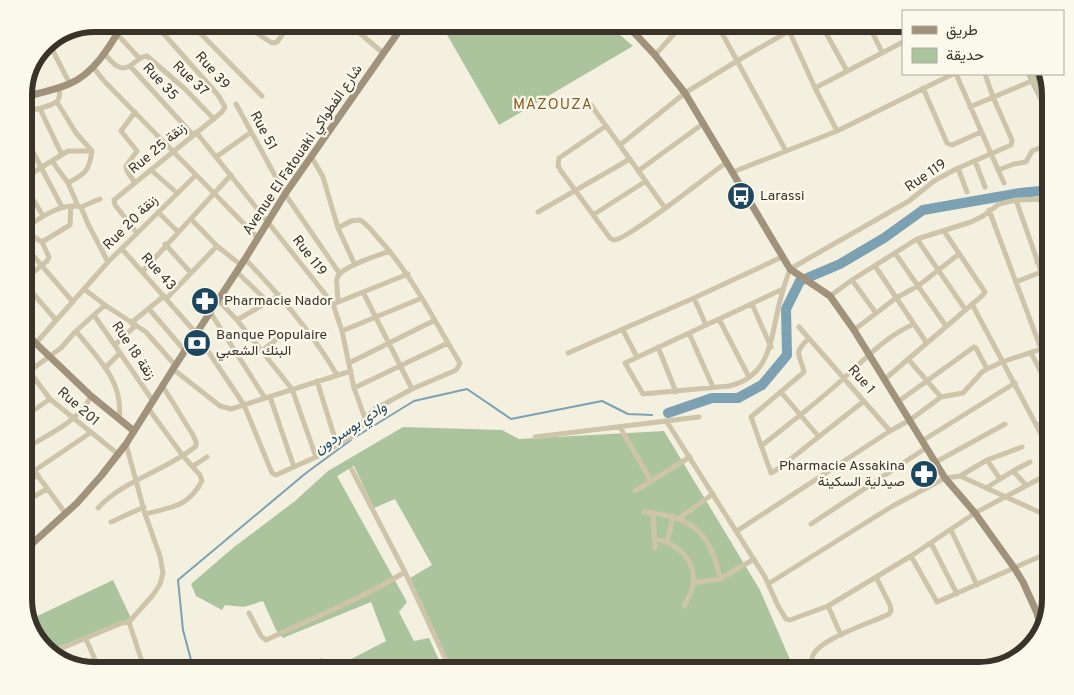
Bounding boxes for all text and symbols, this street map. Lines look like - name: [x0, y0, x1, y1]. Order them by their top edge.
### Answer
- legend: [902, 10, 1064, 75]
- text: طريق: [946, 22, 978, 41]
- text: حديقة: [946, 47, 984, 66]
- street label: Rue 39: [191, 49, 233, 93]
- street label: Rue 37: [169, 58, 211, 100]
- street label: Rue 35: [138, 60, 182, 104]
- street label: Avenue El Fatouaki شارع الفطواكي: [240, 62, 368, 240]
- district label: MAZOUZA: [513, 96, 593, 115]
- street label: Rue 51: [246, 109, 280, 153]
- street label: Rue 25 زنقة: [126, 120, 191, 178]
- street label: Rue 119: [902, 156, 950, 196]
- bus stop icon: Larassi: [726, 181, 756, 211]
- place label: Larassi: [760, 188, 805, 205]
- street label: Rue 20 زنقة: [100, 192, 162, 254]
- street label: Rue 119: [288, 232, 330, 280]
- street label: Rue 43: [137, 250, 179, 294]
- pharmacy icon: Pharmacie Nador: [190, 286, 220, 316]
- place label: Pharmacie Nador: [224, 293, 333, 310]
- street label: Rue 18 زنقة: [107, 319, 159, 384]
- place label: Banque Populaire البنك الشعبي: [216, 327, 327, 362]
- bank icon: Banque Populaire البنك الشعبي: [182, 328, 212, 358]
- street label: Rue 1: [844, 362, 878, 398]
- street label: Rue 201: [53, 384, 103, 430]
- water label: وادي بوسردون: [311, 398, 392, 460]
- place label: Pharmacie Assakina صيدلية السكينة: [779, 458, 905, 491]
- pharmacy icon: Pharmacie Assakina صيدلية السكينة: [909, 459, 939, 489]

